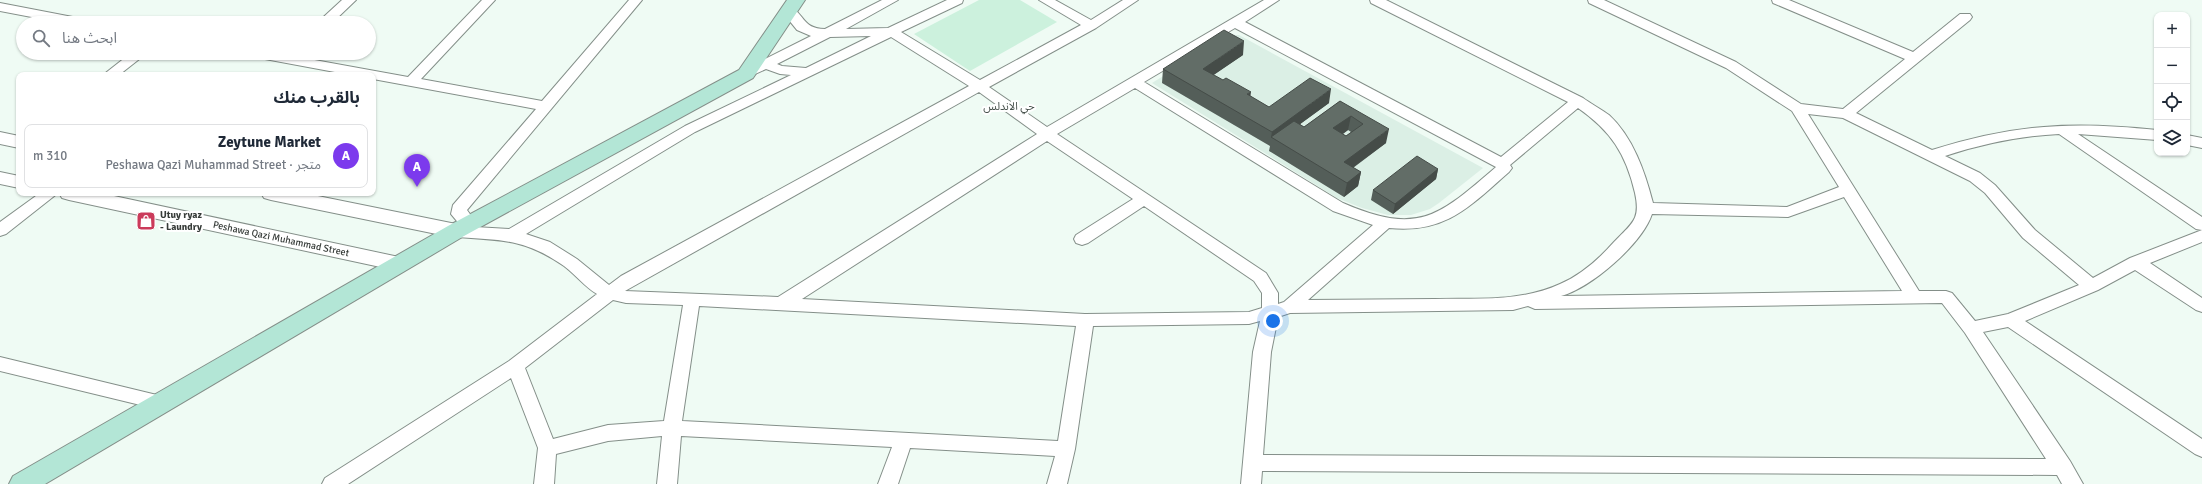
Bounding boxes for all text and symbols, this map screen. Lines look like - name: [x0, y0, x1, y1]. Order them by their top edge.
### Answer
- map controls: [2154, 12, 2190, 156]
- button: +: [2154, 12, 2190, 48]
- search box: [16, 16, 376, 60]
- icon: search: [30, 27, 52, 49]
- text: ابحث هنا: [62, 29, 117, 47]
- button: −: [2154, 48, 2190, 84]
- button: locate: [2154, 84, 2190, 120]
- text: بالقرب منك: [273, 87, 360, 108]
- district label: حي الاندلس: [983, 100, 1035, 115]
- button: layers: [2154, 120, 2190, 156]
- text: Zeytune Market: [218, 133, 321, 151]
- text: 310 m: [33, 148, 67, 164]
- text: A: [342, 148, 350, 164]
- pin: A: [404, 154, 430, 187]
- text: متجر · Peshawa Qazi Muhammad Street: [106, 157, 321, 173]
- place label: Utuy ryaz - Laundry: [160, 209, 202, 233]
- shop icon: Utuy ryaz - Laundry: [135, 210, 157, 232]
- street label: Peshawa Qazi Muhammad Street: [212, 219, 351, 259]
- your location: [1263, 311, 1283, 331]

